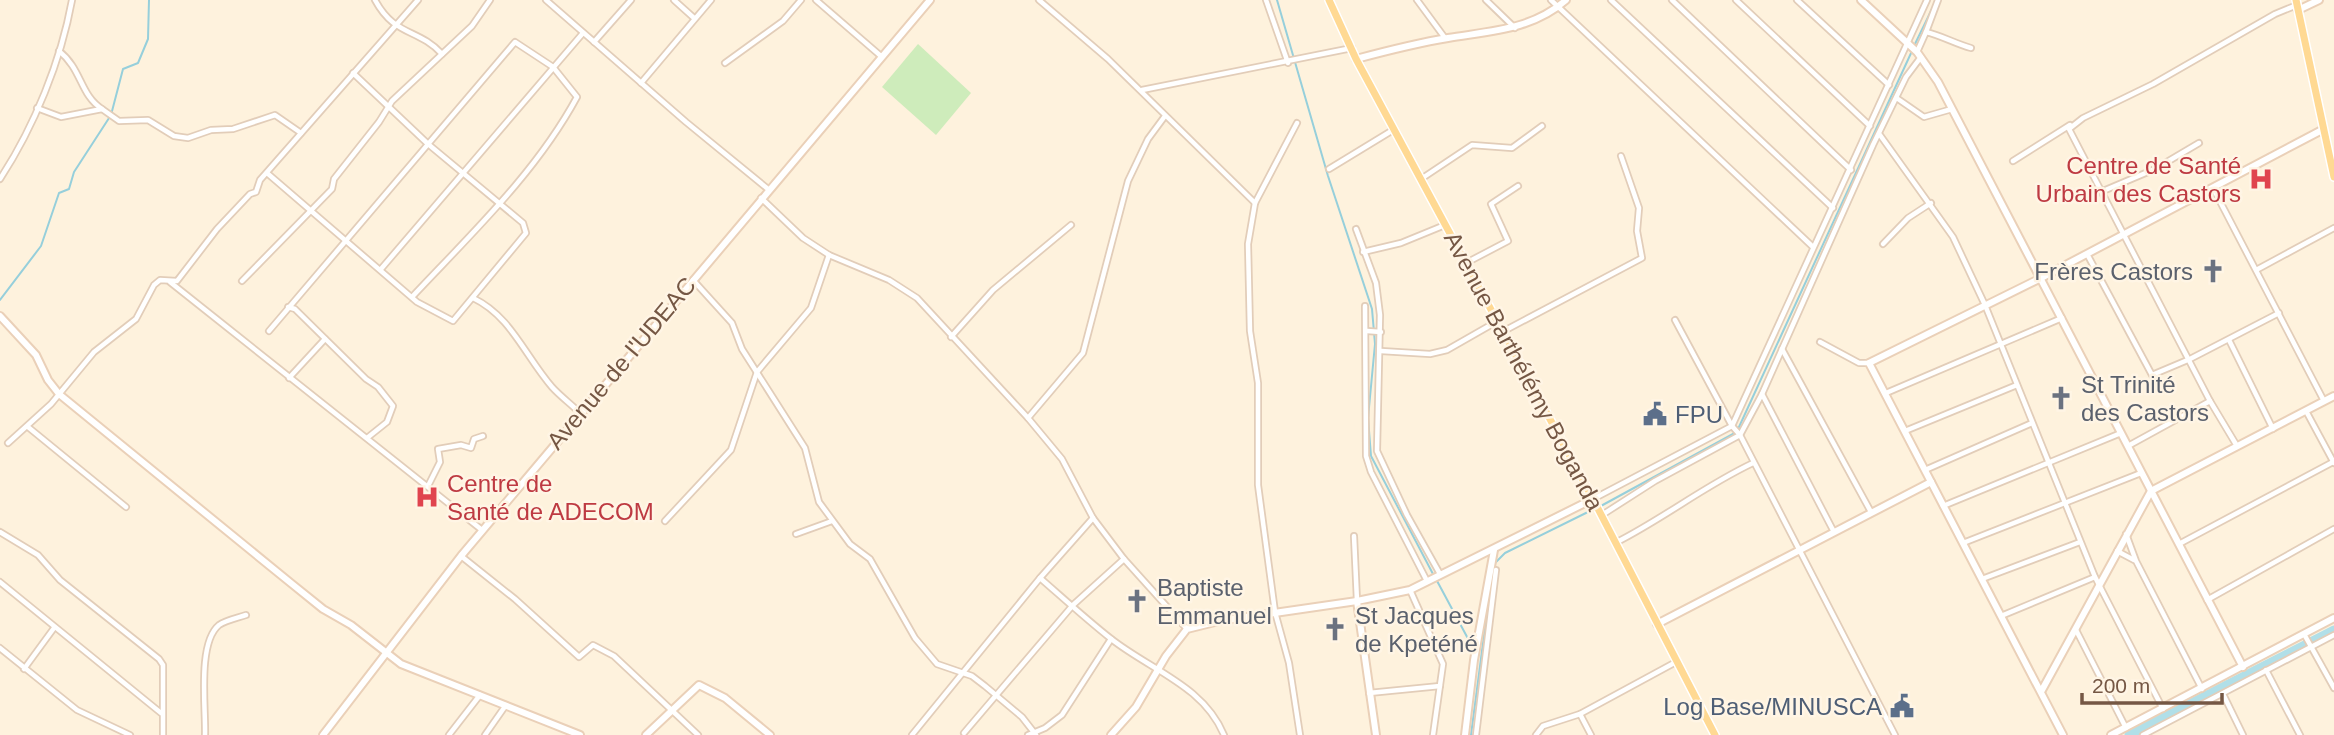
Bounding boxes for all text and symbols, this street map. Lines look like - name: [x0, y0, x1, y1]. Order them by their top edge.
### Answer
- place label: Centre de Santé Urbain des Castors: [2036, 152, 2241, 207]
- hospital icon: Centre de Santé Urbain des Castors: [2247, 165, 2275, 193]
- street label: Avenue Barthélémy Boganda: [1439, 227, 1609, 516]
- church icon: Frères Castors: [2199, 257, 2227, 285]
- place label: Frères Castors: [2034, 258, 2193, 285]
- street label: Avenue de I'UDEAC: [541, 271, 701, 455]
- place label: St Trinité des Castors: [2081, 371, 2209, 426]
- church icon: St Trinité des Castors: [2047, 384, 2075, 412]
- public building icon: FPU: [1641, 400, 1669, 428]
- place label: FPU: [1675, 401, 1723, 428]
- place label: Centre de Santé de ADECOM: [447, 470, 654, 525]
- hospital icon: Centre de Santé de ADECOM: [413, 483, 441, 511]
- place label: Baptiste Emmanuel: [1157, 574, 1272, 629]
- church icon: Baptiste Emmanuel: [1123, 587, 1151, 615]
- place label: St Jacques de Kpeténé: [1355, 602, 1478, 657]
- church icon: St Jacques de Kpeténé: [1321, 615, 1349, 643]
- scale bar: [2082, 662, 2222, 706]
- text: 200 m: [2092, 674, 2150, 697]
- public building icon: Log Base/MINUSCA: [1888, 692, 1916, 720]
- place label: Log Base/MINUSCA: [1663, 693, 1882, 720]

